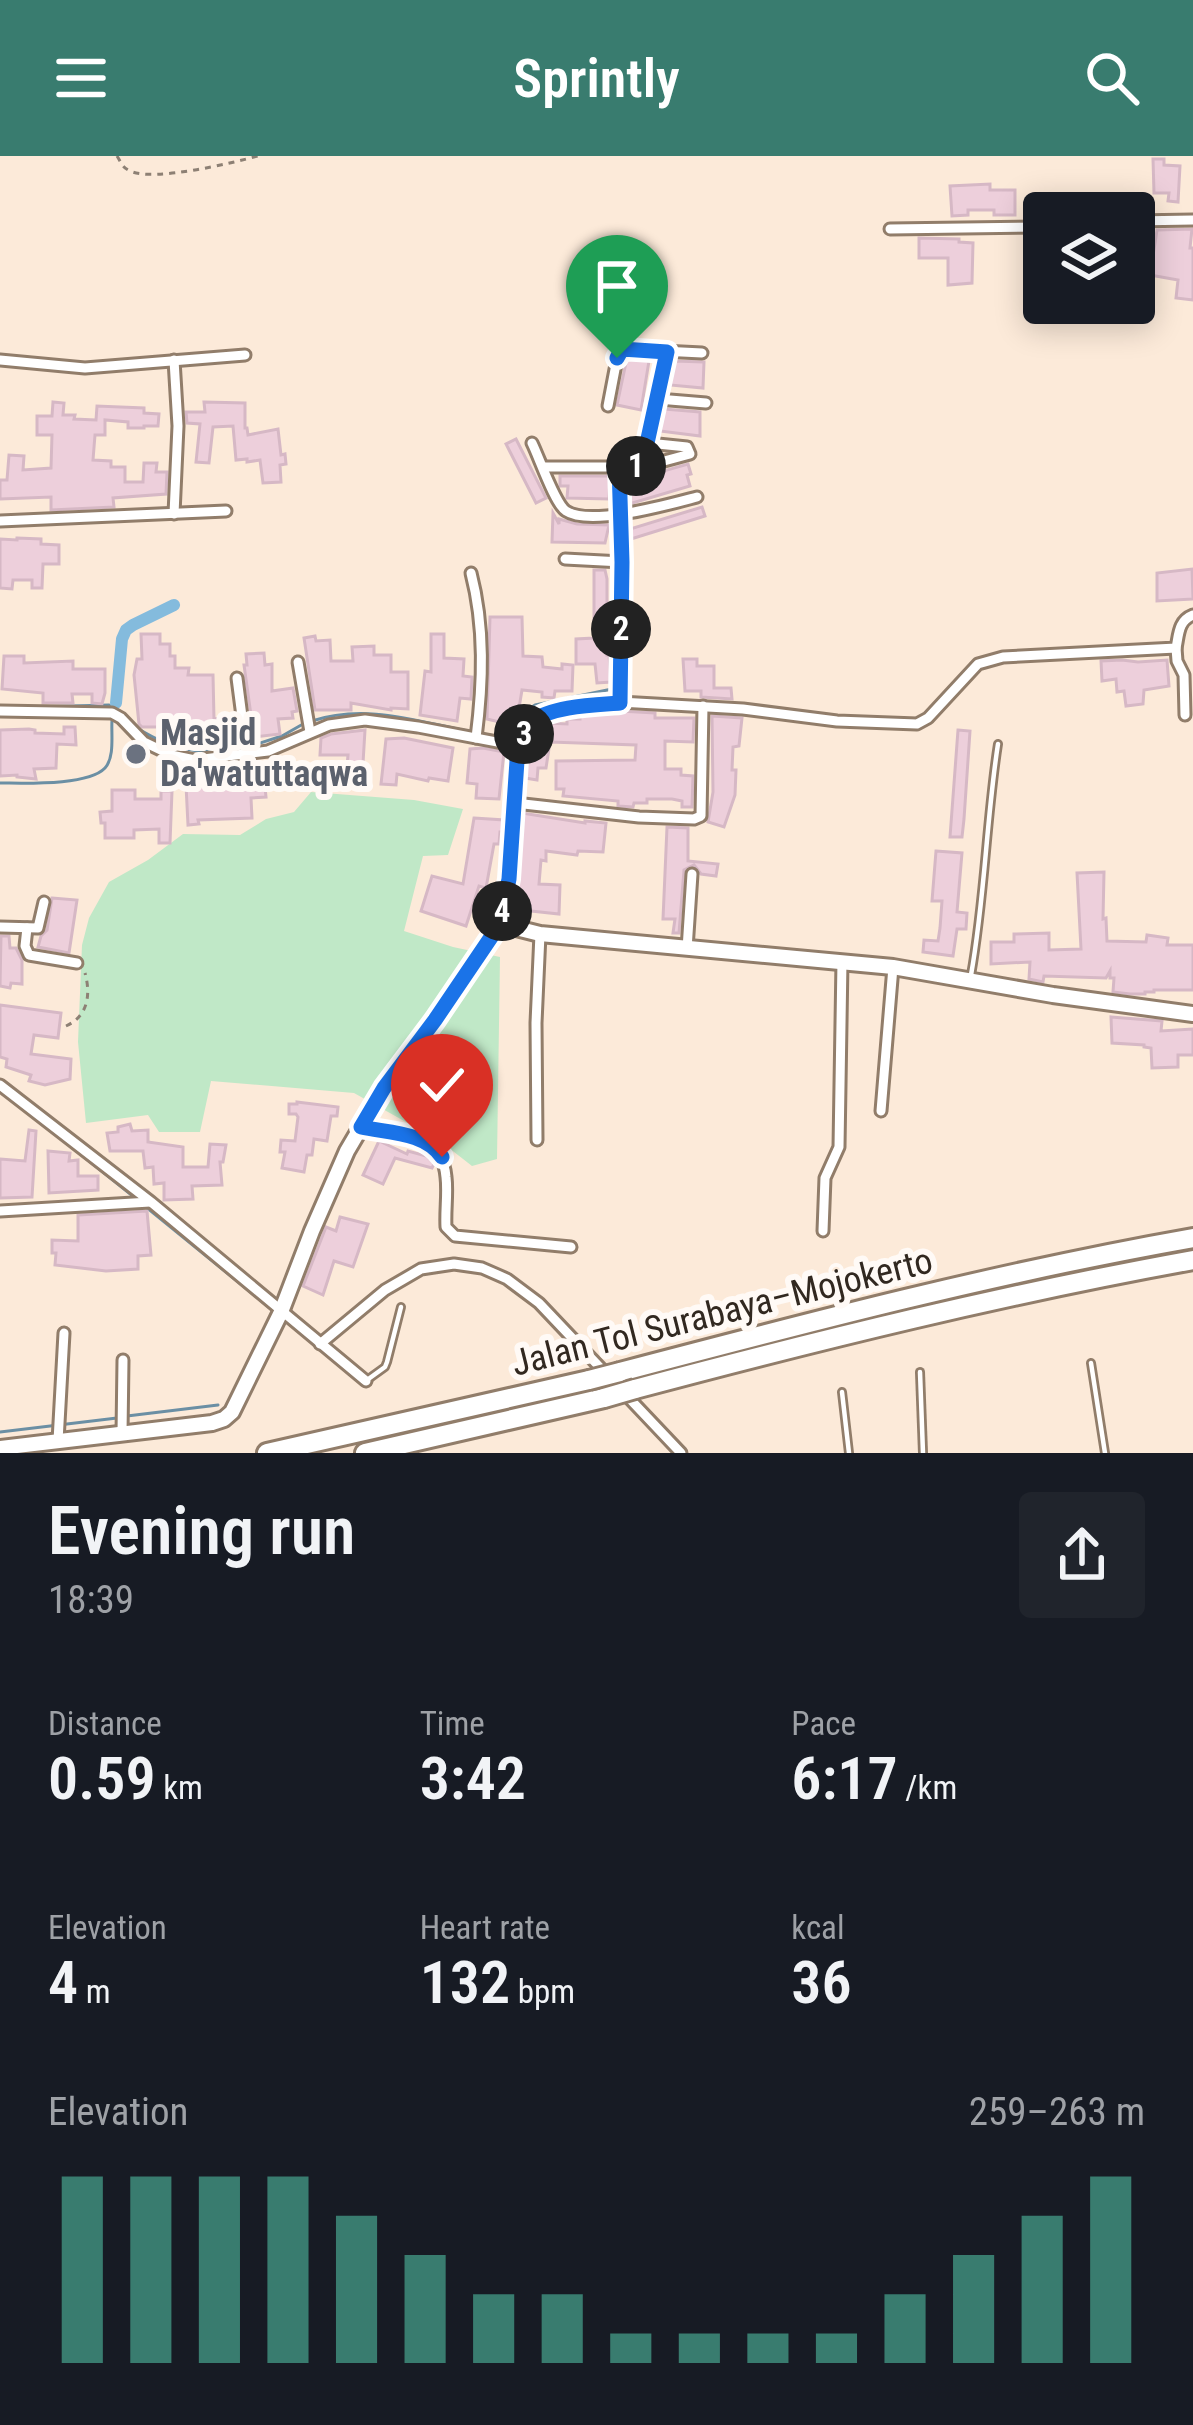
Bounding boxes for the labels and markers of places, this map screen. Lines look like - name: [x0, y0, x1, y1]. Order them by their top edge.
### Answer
- pin: [566, 235, 668, 358]
- pin: 1: [606, 436, 666, 496]
- pin: 2: [591, 599, 651, 659]
- pin: 3: [494, 704, 554, 764]
- place label: Masjid Da'watuttaqwa: [160, 712, 368, 795]
- marker: Masjid Da'watuttaqwa: [123, 741, 149, 767]
- pin: 4: [472, 881, 532, 941]
- pin: [391, 1034, 493, 1157]

